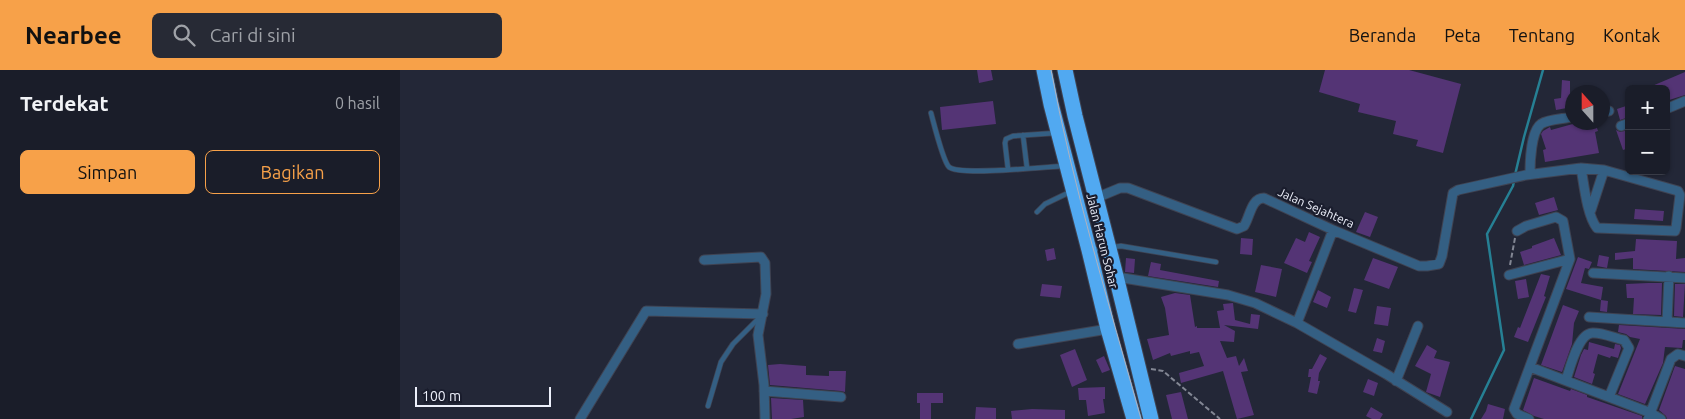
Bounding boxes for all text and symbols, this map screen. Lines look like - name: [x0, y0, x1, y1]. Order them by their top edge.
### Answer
- search box: [152, 13, 502, 58]
- icon: search: [170, 21, 198, 49]
- text: Nearbee: [25, 22, 122, 49]
- text: Cari di sini: [210, 24, 296, 46]
- text: Beranda: [1349, 25, 1416, 45]
- text: Peta: [1444, 25, 1481, 45]
- text: Tentang: [1509, 25, 1575, 45]
- text: Kontak: [1603, 25, 1660, 45]
- north arrow: [1565, 85, 1610, 130]
- map controls: [1625, 85, 1670, 175]
- button: +: [1625, 85, 1670, 130]
- text: Terdekat: [20, 91, 108, 115]
- text: 0 hasil: [335, 94, 380, 112]
- button: −: [1625, 130, 1670, 175]
- button: Simpan: [20, 150, 195, 194]
- button: Bagikan: [205, 150, 380, 194]
- street label: Jalan Sejahtera: [1276, 185, 1356, 230]
- street label: Jalan Harun Sohar: [1084, 192, 1121, 290]
- scale bar: [415, 384, 551, 407]
- text: 100 m: [422, 388, 461, 404]

